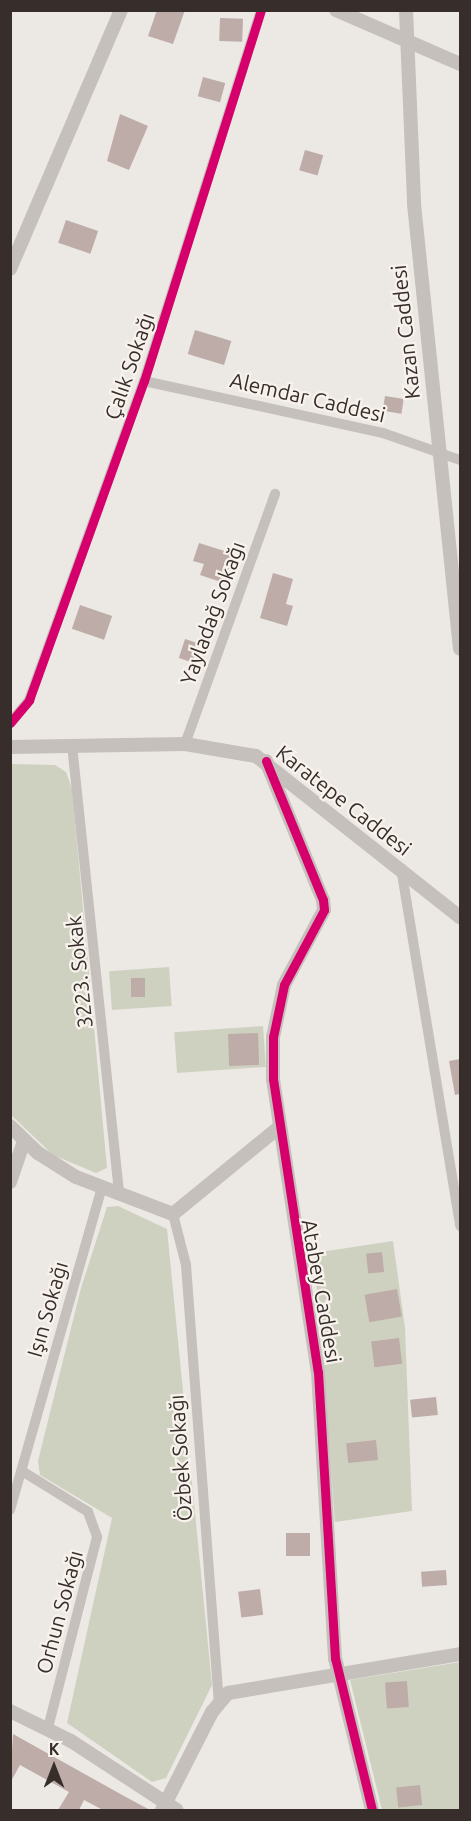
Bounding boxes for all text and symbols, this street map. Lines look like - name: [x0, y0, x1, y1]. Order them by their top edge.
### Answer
- street label: Kazan Caddesi: [385, 264, 425, 400]
- street label: Çalık Sokağı: [99, 309, 159, 423]
- street label: Alemdar Caddesi: [228, 367, 388, 427]
- street label: Yayladağ Sokağı: [174, 538, 250, 688]
- street label: Karatepe Caddesi: [271, 739, 417, 861]
- street label: 3223. Sokak: [61, 915, 97, 1029]
- street label: Atabey Caddesi: [297, 1217, 347, 1365]
- street label: Işın Sokağı: [21, 1258, 73, 1360]
- street label: Özbek Sokağı: [163, 1394, 197, 1522]
- street label: Orhun Sokağı: [30, 1547, 88, 1677]
- north arrow: [24, 1737, 84, 1797]
- text: K: [49, 1740, 59, 1758]

